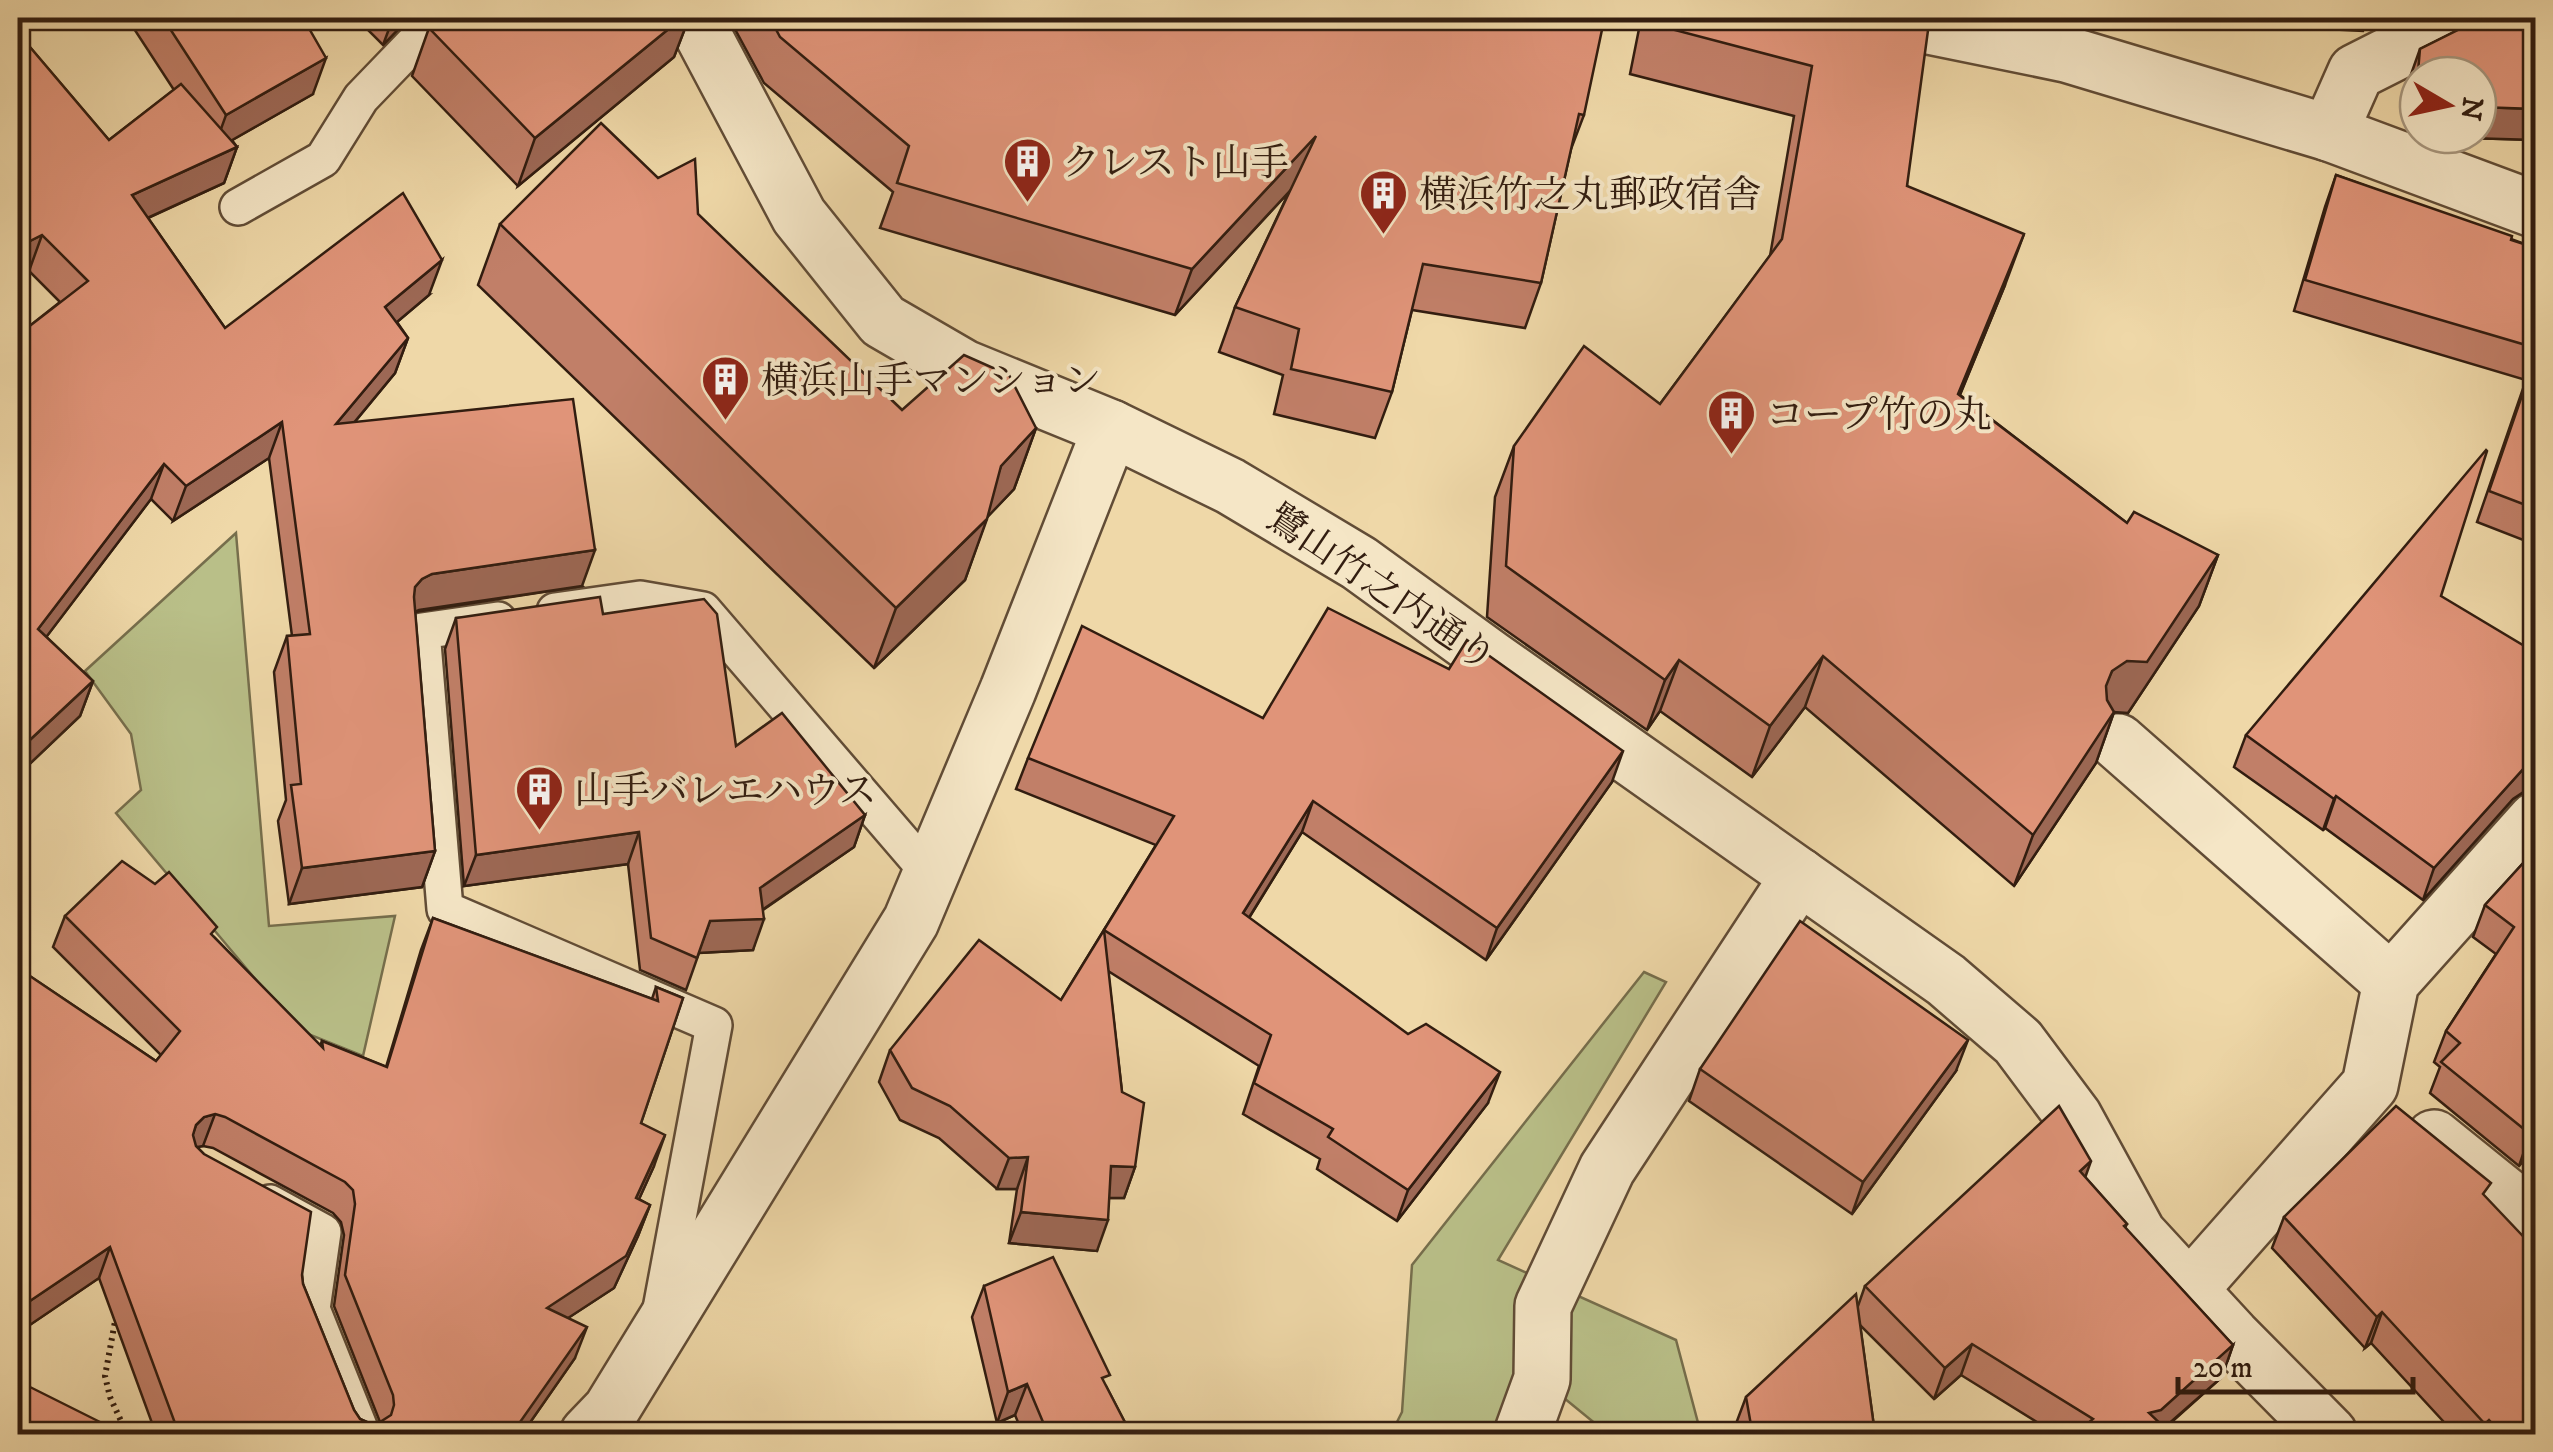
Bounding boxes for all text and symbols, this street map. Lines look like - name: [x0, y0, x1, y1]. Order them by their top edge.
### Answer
- north arrow: [2398, 55, 2498, 155]
- text: N: [2452, 95, 2490, 123]
- building icon: クレスト山手: [1001, 136, 1053, 204]
- place label: クレスト山手: [1062, 140, 1289, 188]
- building icon: 横浜竹之丸郵政宿舎: [1358, 168, 1410, 236]
- place label: 横浜竹之丸郵政宿舎: [1419, 172, 1761, 220]
- building icon: 横浜山手マンション: [700, 354, 752, 422]
- place label: 横浜山手マンション: [761, 358, 1101, 406]
- building icon: コープ竹の丸: [1705, 388, 1757, 456]
- place label: コープ竹の丸: [1766, 392, 1992, 440]
- street label: 鷺山竹之内通り: [1257, 494, 1505, 683]
- building icon: 山手バレエハウス: [513, 764, 565, 832]
- place label: 山手バレエハウス: [574, 768, 877, 816]
- scale bar: [2178, 1332, 2413, 1394]
- text: 20 m: [2193, 1350, 2253, 1387]

